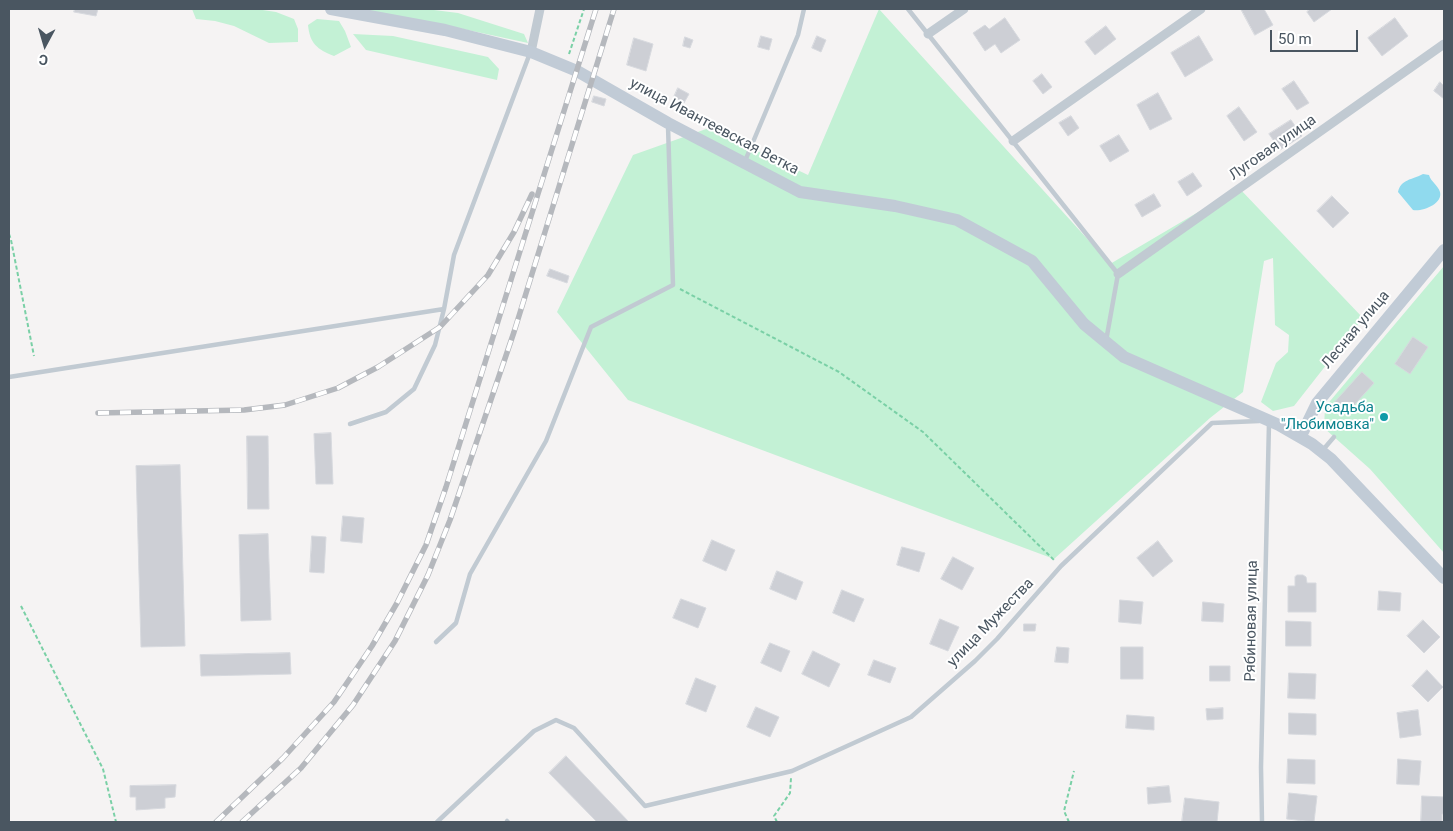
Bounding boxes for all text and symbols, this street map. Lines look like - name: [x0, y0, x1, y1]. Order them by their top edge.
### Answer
- north arrow: [20, 20, 70, 70]
- scale bar: [1273, 20, 1360, 52]
- text: 50 m: [1278, 30, 1312, 48]
- text: С: [38, 51, 49, 68]
- street label: улица Ивантеевская Ветка: [626, 75, 802, 179]
- street label: Луговая улица: [1226, 111, 1320, 185]
- street label: Лесная улица: [1318, 287, 1394, 373]
- place label: Усадьба "Любимовка": [1281, 399, 1374, 434]
- marker: Усадьба "Любимовка": [1378, 411, 1390, 423]
- street label: Рябиновая улица: [1242, 560, 1262, 682]
- street label: улица Мужества: [944, 575, 1038, 671]

